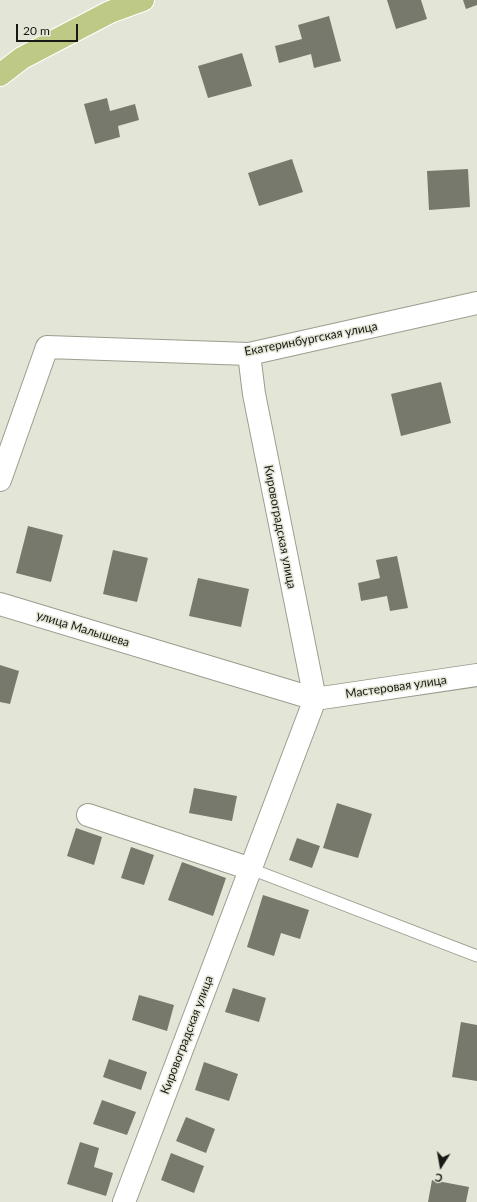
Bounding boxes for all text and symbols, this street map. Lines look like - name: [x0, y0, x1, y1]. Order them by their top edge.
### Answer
- scale bar: [18, 16, 80, 42]
- text: 20 m: [23, 23, 50, 38]
- street label: Екатеринбургская улица: [243, 319, 379, 359]
- street label: Кировоградская улица: [261, 464, 299, 590]
- street label: улица Малышева: [35, 608, 131, 650]
- street label: Мастеровая улица: [344, 673, 448, 701]
- street label: Кировоградская улица: [158, 974, 216, 1096]
- north arrow: [421, 1146, 461, 1186]
- text: С: [434, 1171, 443, 1185]

